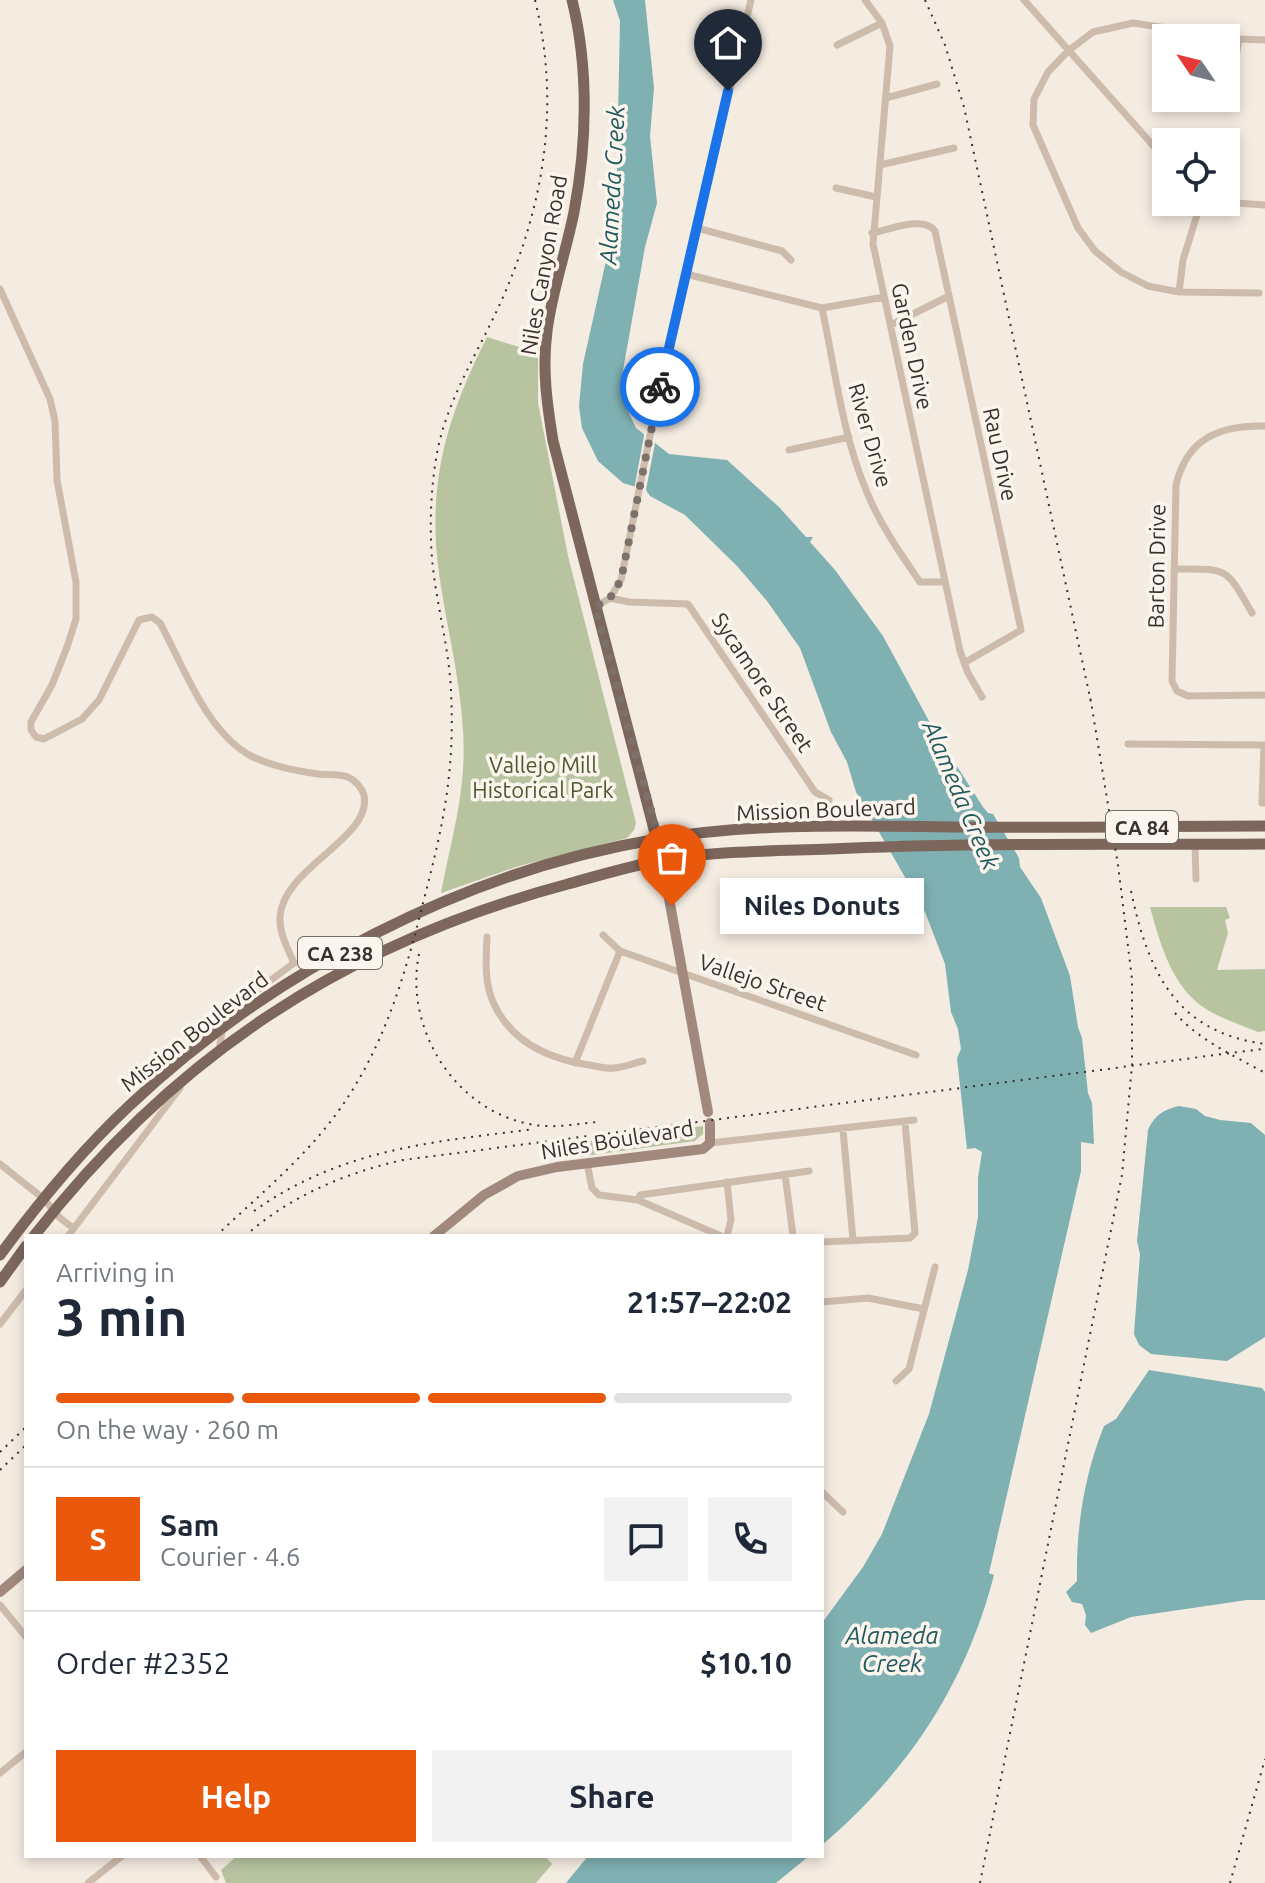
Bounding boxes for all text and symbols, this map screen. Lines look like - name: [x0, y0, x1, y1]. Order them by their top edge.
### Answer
- pin: [694, 9, 762, 91]
- icon: home: [706, 21, 750, 65]
- north arrow: [1152, 24, 1240, 112]
- map controls: [1152, 24, 1240, 216]
- water label: Alameda Creek: [594, 104, 630, 266]
- button: locate: [1152, 128, 1240, 216]
- street label: Niles Canyon Road: [515, 173, 571, 357]
- street label: Garden Drive: [887, 280, 939, 412]
- courier: [620, 347, 700, 427]
- icon: bike: [638, 365, 682, 409]
- street label: River Drive: [844, 380, 898, 490]
- street label: Rau Drive: [979, 405, 1023, 503]
- street label: Barton Drive: [1142, 503, 1170, 629]
- street label: Sycamore Street: [707, 608, 819, 756]
- water label: Alameda Creek: [917, 716, 1005, 874]
- park label: Vallejo Mill Historical Park: [472, 752, 614, 802]
- street label: Mission Boulevard: [736, 793, 916, 825]
- road number: CA 84: [1106, 811, 1178, 843]
- pin: [638, 824, 706, 906]
- icon: bag: [650, 836, 694, 880]
- callout: Niles Donuts: [720, 878, 924, 934]
- text: Niles Donuts: [744, 891, 900, 920]
- road number: CA 238: [298, 937, 382, 969]
- street label: Vallejo Street: [696, 948, 830, 1016]
- street label: Mission Boulevard: [115, 966, 273, 1096]
- street label: Niles Boulevard: [539, 1115, 695, 1163]
- text: Arriving in: [56, 1258, 175, 1287]
- text: 21:57–22:02: [627, 1285, 792, 1319]
- text: 3 min: [56, 1288, 187, 1346]
- text: On the way · 260 m: [56, 1415, 279, 1444]
- button: chat: [604, 1497, 688, 1581]
- button: phone: [708, 1497, 792, 1581]
- text: Sam: [160, 1508, 219, 1542]
- text: S: [89, 1522, 107, 1556]
- text: Courier · 4.6: [160, 1542, 300, 1571]
- water label: Alameda Creek: [845, 1622, 939, 1677]
- text: Order #2352: [56, 1646, 230, 1680]
- text: $10.10: [700, 1646, 792, 1680]
- button: Help: [56, 1750, 416, 1842]
- button: Share: [432, 1750, 792, 1842]

